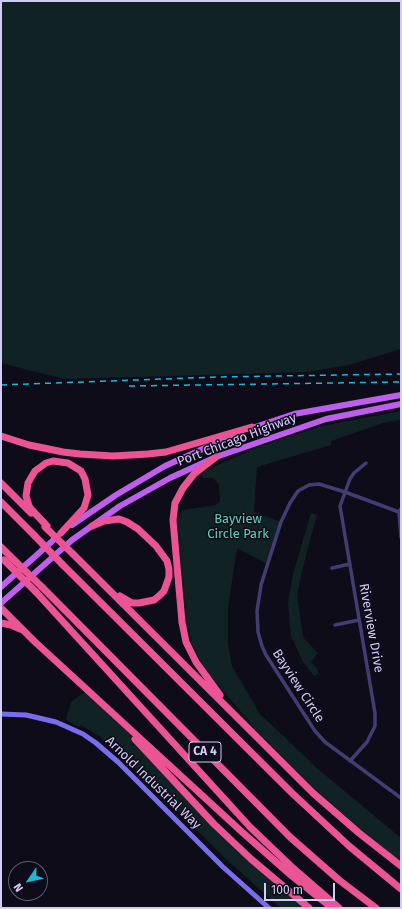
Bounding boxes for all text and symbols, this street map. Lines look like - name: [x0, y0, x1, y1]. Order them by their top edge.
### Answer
- street label: Port Chicago Highway: [175, 410, 299, 470]
- park label: Bayview Circle Park: [207, 511, 269, 542]
- street label: Riverview Drive: [355, 582, 387, 674]
- street label: Bayview Circle: [269, 647, 327, 725]
- street label: Arnold Industrial Way: [102, 733, 204, 833]
- road number: CA 4: [189, 742, 221, 762]
- north arrow: [8, 861, 48, 901]
- scale bar: [266, 875, 337, 901]
- text: N: [11, 881, 26, 894]
- text: 100 m: [271, 883, 303, 897]

